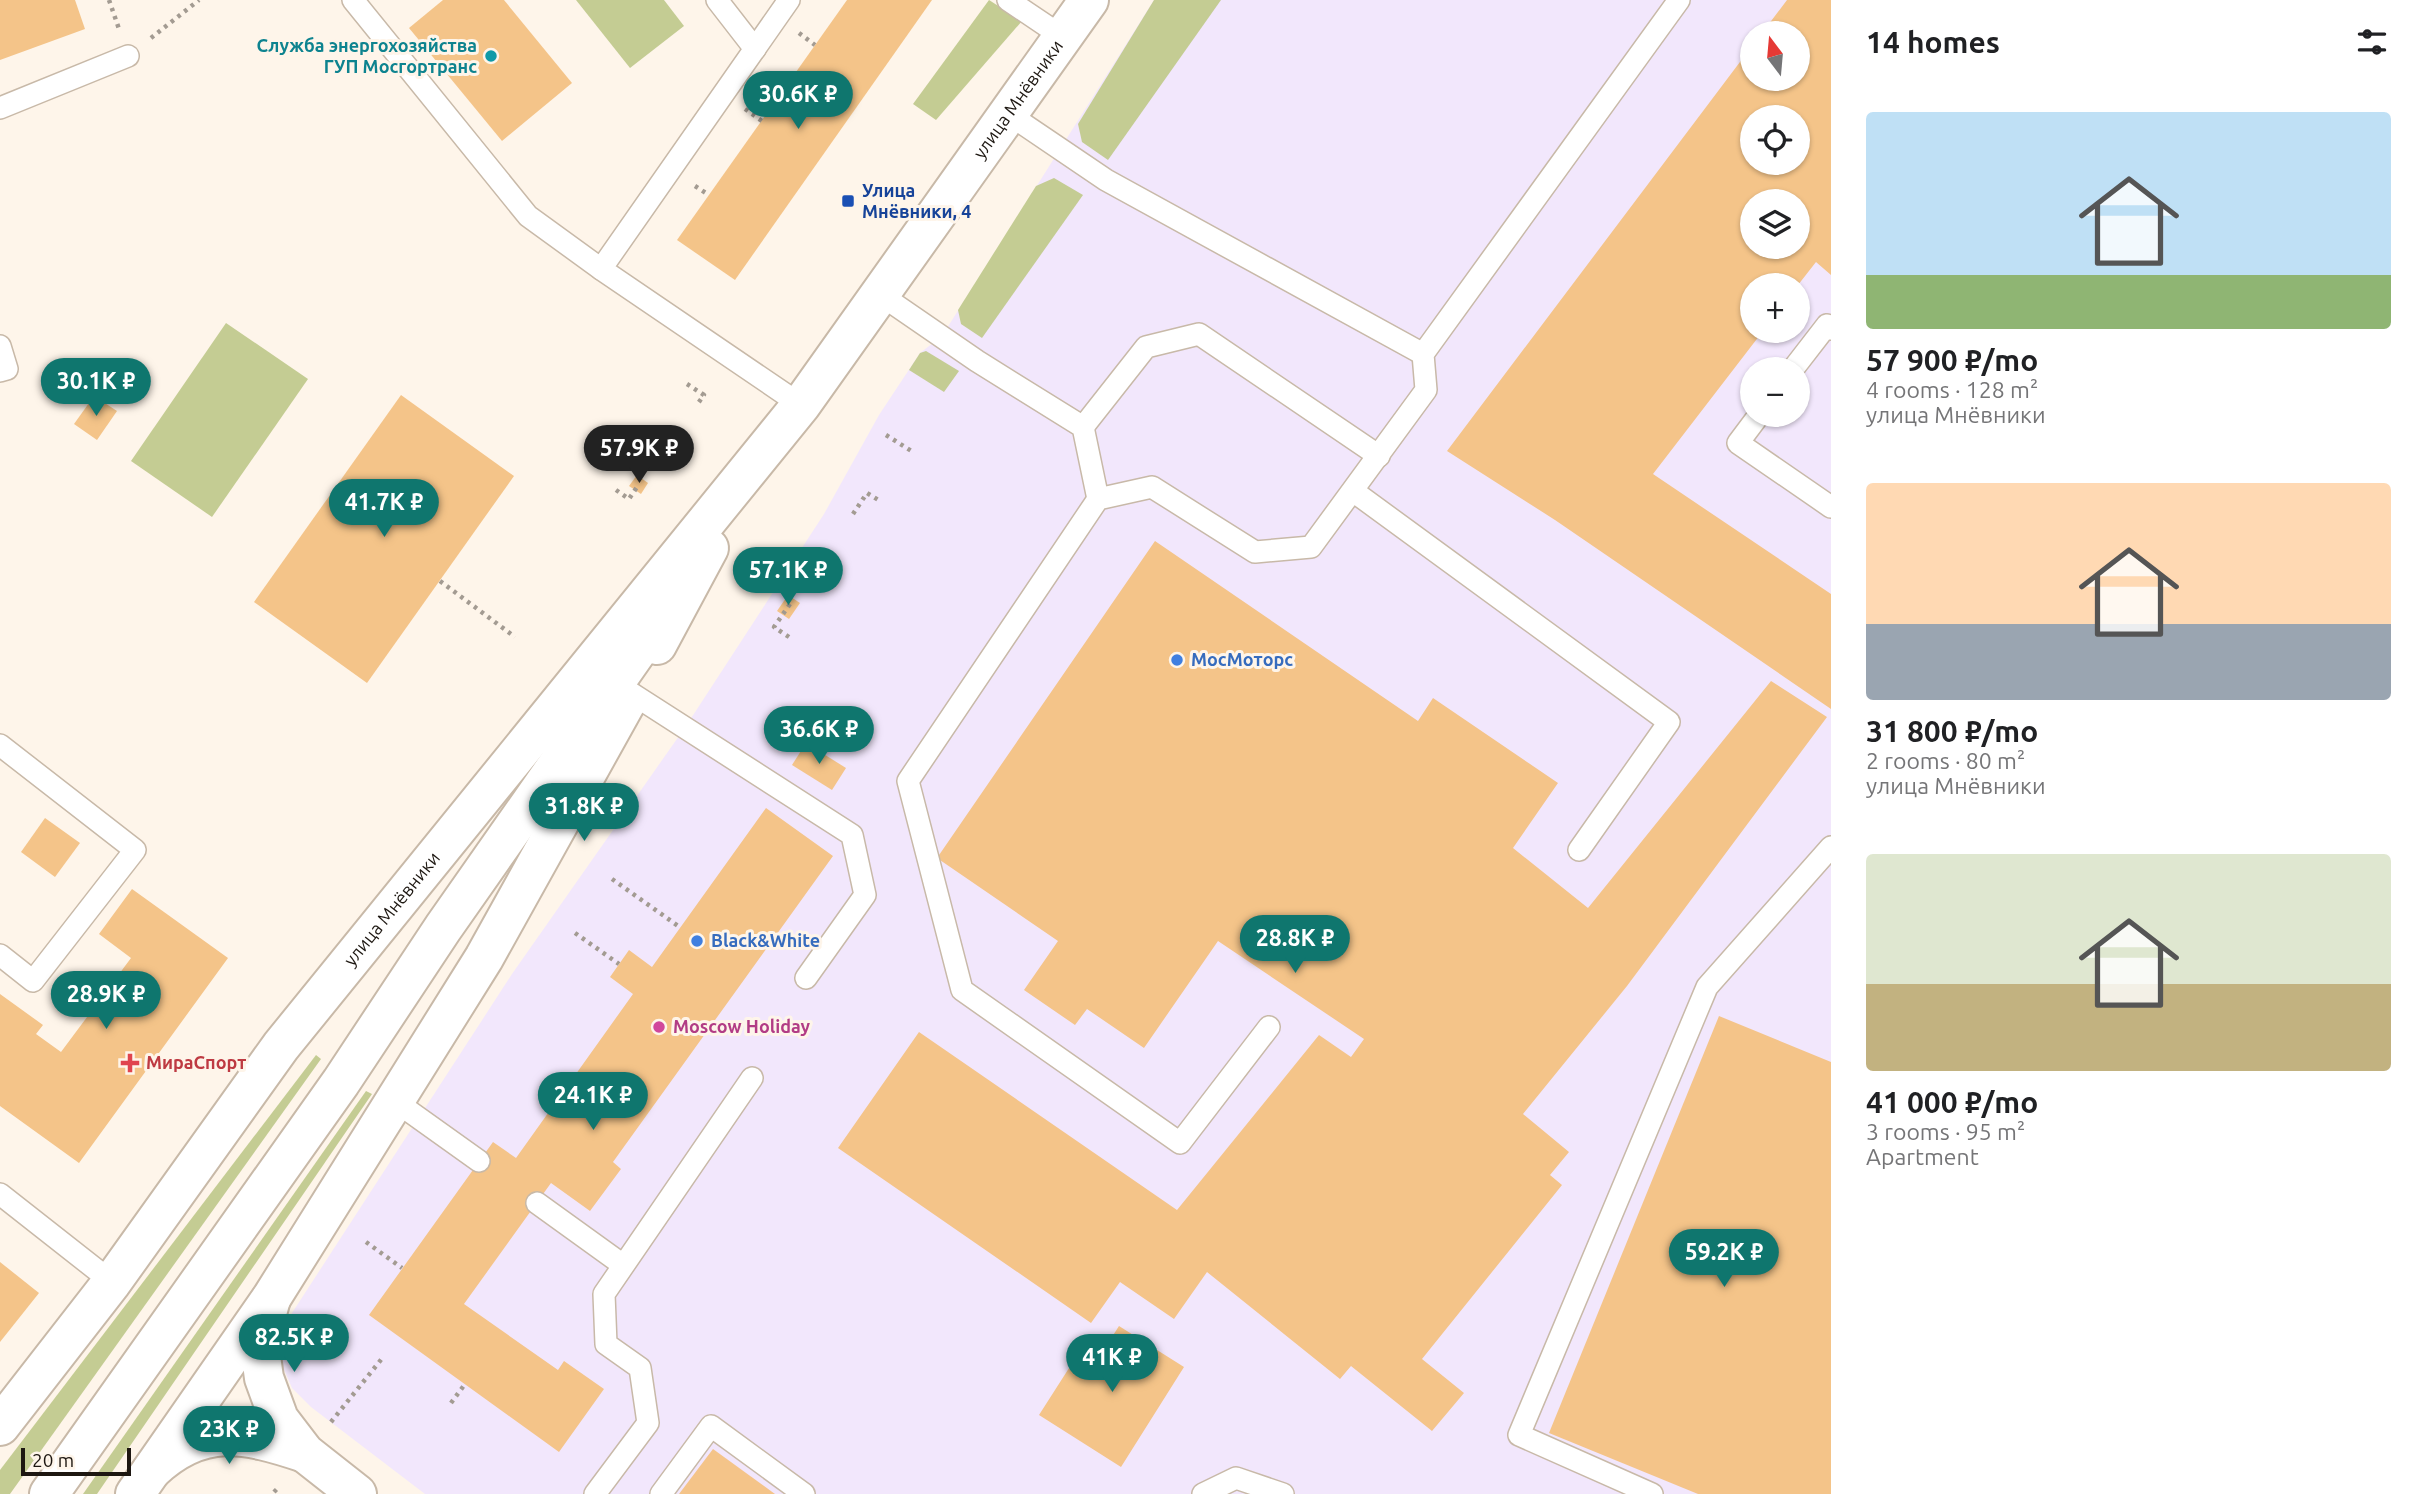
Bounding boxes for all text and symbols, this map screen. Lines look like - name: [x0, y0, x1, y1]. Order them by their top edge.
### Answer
- north arrow: [1740, 21, 1810, 91]
- map controls: [1740, 21, 1810, 427]
- icon: filters: [2353, 23, 2391, 61]
- text: 14 homes: [1866, 25, 2000, 59]
- place label: Служба энергохозяйства ГУП Мосгортранс: [257, 35, 477, 76]
- street label: улица Мнёвники: [969, 36, 1066, 162]
- marker: Служба энергохозяйства ГУП Мосгортранс: [483, 48, 499, 64]
- pin: 30.6K ₽: [733, 72, 863, 131]
- text: 30.6K ₽: [759, 81, 837, 106]
- button: locate: [1740, 105, 1810, 175]
- icon: home: [2066, 158, 2192, 284]
- place label: Улица Мнёвники, 4: [862, 180, 971, 221]
- button: layers: [1740, 189, 1810, 259]
- marker: Улица Мнёвники, 4: [840, 193, 856, 209]
- button: +: [1740, 273, 1810, 343]
- text: 57 900 ₽/mo: [1866, 343, 2038, 377]
- button: −: [1740, 357, 1810, 427]
- pin: 30.1K ₽: [31, 358, 161, 418]
- text: 30.1K ₽: [57, 368, 135, 393]
- text: 4 rooms · 128 m²: [1866, 377, 2038, 402]
- text: улица Мнёвники: [1866, 402, 2046, 427]
- pin: 57.9K ₽: [574, 426, 704, 485]
- text: 57.9K ₽: [600, 435, 678, 460]
- pin: 41.7K ₽: [319, 480, 449, 539]
- text: 41.7K ₽: [345, 489, 423, 514]
- icon: home: [2066, 529, 2192, 655]
- pin: 57.1K ₽: [723, 548, 853, 607]
- text: 57.1K ₽: [749, 557, 827, 582]
- place label: МосМоторс: [1191, 649, 1293, 669]
- marker: МосМоторс: [1169, 652, 1185, 668]
- pin: 36.6K ₽: [754, 706, 884, 766]
- text: 31 800 ₽/mo: [1866, 714, 2038, 748]
- text: 36.6K ₽: [780, 716, 858, 741]
- text: 2 rooms · 80 m²: [1866, 748, 2025, 773]
- text: улица Мнёвники: [1866, 773, 2046, 798]
- pin: 31.8K ₽: [519, 784, 649, 843]
- text: 31.8K ₽: [545, 793, 623, 818]
- street label: улица Мнёвники: [339, 848, 443, 969]
- icon: home: [2066, 900, 2192, 1026]
- pin: 28.8K ₽: [1230, 916, 1360, 975]
- text: 28.8K ₽: [1256, 925, 1334, 950]
- place label: Black&White: [711, 930, 820, 950]
- marker: Black&White: [689, 933, 705, 949]
- pin: 28.9K ₽: [41, 972, 171, 1031]
- text: 28.9K ₽: [67, 981, 145, 1006]
- place label: Moscow Holiday: [673, 1016, 811, 1036]
- marker: Moscow Holiday: [651, 1019, 667, 1035]
- place label: МираСпорт: [146, 1052, 246, 1072]
- marker: МираСпорт: [120, 1053, 140, 1073]
- pin: 24.1K ₽: [528, 1072, 658, 1132]
- text: 24.1K ₽: [554, 1082, 632, 1107]
- text: 41 000 ₽/mo: [1866, 1085, 2038, 1119]
- text: 3 rooms · 95 m²: [1866, 1119, 2025, 1144]
- text: Apartment: [1866, 1144, 1979, 1169]
- pin: 59.2K ₽: [1659, 1230, 1789, 1289]
- text: 59.2K ₽: [1685, 1239, 1763, 1264]
- pin: 82.5K ₽: [229, 1314, 359, 1374]
- text: 82.5K ₽: [255, 1324, 333, 1349]
- pin: 41K ₽: [1063, 1334, 1161, 1394]
- text: 41K ₽: [1082, 1344, 1142, 1369]
- pin: 23K ₽: [180, 1406, 278, 1466]
- text: 23K ₽: [199, 1416, 259, 1441]
- scale bar: [21, 1445, 131, 1477]
- text: 20 m: [32, 1449, 74, 1471]

